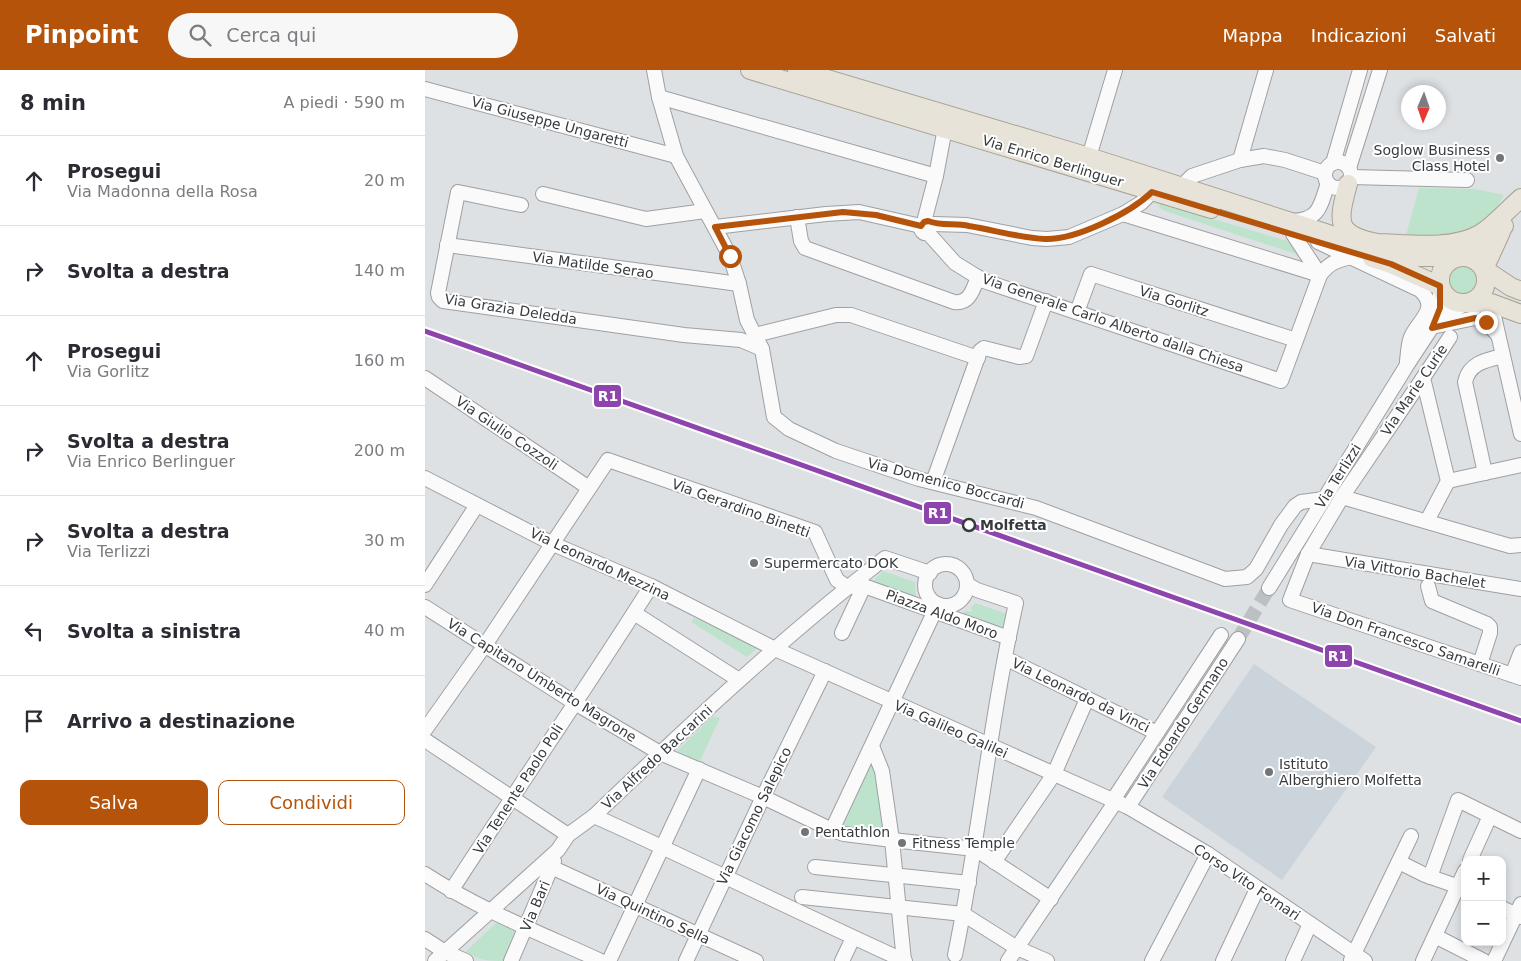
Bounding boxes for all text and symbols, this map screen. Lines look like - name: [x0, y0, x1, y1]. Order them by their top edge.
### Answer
- search box: [168, 13, 518, 58]
- text: Pinpoint: [25, 21, 138, 49]
- icon: search: [186, 21, 214, 49]
- text: Cerca qui: [226, 24, 316, 46]
- text: Mappa: [1222, 25, 1283, 46]
- text: Indicazioni: [1311, 25, 1407, 46]
- text: Salvati: [1435, 25, 1496, 46]
- north arrow: [1401, 85, 1446, 130]
- text: 8 min: [20, 91, 86, 115]
- text: A piedi · 590 m: [283, 93, 405, 112]
- street label: Via Giuseppe Ungaretti: [470, 93, 630, 151]
- street label: Via Enrico Berlinguer: [980, 132, 1126, 190]
- place label: Soglow Business Class Hotel: [1374, 142, 1490, 174]
- marker: Soglow Business Class Hotel: [1494, 152, 1506, 164]
- text: Prosegui: [67, 160, 161, 182]
- icon: ahead: [20, 167, 48, 195]
- text: 20 m: [364, 171, 405, 190]
- text: Via Madonna della Rosa: [67, 182, 258, 201]
- route start: [719, 245, 742, 268]
- street label: Via Matilde Serao: [531, 249, 655, 281]
- icon: right: [20, 257, 48, 285]
- text: Svolta a destra: [67, 260, 230, 282]
- text: 140 m: [354, 261, 405, 280]
- street label: Via Generale Carlo Alberto dalla Chiesa: [980, 271, 1246, 375]
- street label: Via Gorlitz: [1137, 282, 1211, 320]
- street label: Via Grazia Deledda: [444, 291, 578, 327]
- route end: [1475, 311, 1498, 334]
- text: Prosegui: [67, 340, 161, 362]
- street label: Via Marie Curie: [1378, 341, 1450, 439]
- icon: ahead: [20, 347, 48, 375]
- text: 160 m: [354, 351, 405, 370]
- text: Via Gorlitz: [67, 362, 149, 381]
- line badge: R1: [593, 384, 622, 408]
- text: R1: [598, 388, 618, 404]
- street label: Via Giulio Cozzoli: [453, 393, 561, 473]
- text: Svolta a destra: [67, 430, 230, 452]
- icon: right: [20, 437, 48, 465]
- text: 200 m: [354, 441, 405, 460]
- street label: Via Terlizzi: [1312, 441, 1364, 511]
- text: Via Enrico Berlinguer: [67, 452, 235, 471]
- street label: Via Domenico Boccardi: [866, 454, 1026, 512]
- street label: Via Gerardino Binetti: [670, 476, 812, 540]
- line badge: R1: [923, 501, 952, 525]
- text: R1: [928, 505, 948, 521]
- place label: Molfetta: [980, 517, 1047, 533]
- marker: Molfetta: [962, 518, 976, 532]
- text: Svolta a destra: [67, 520, 230, 542]
- street label: Via Leonardo Mezzina: [527, 525, 673, 603]
- icon: right: [20, 527, 48, 555]
- text: 30 m: [364, 531, 405, 550]
- text: Via Terlizzi: [67, 542, 151, 561]
- street label: Via Vittorio Bachelet: [1343, 553, 1487, 591]
- place label: Supermercato DOK: [764, 555, 899, 571]
- marker: Supermercato DOK: [748, 557, 760, 569]
- street label: Piazza Aldo Moro: [884, 586, 1000, 642]
- street label: Via Don Francesco Samarelli: [1309, 599, 1503, 679]
- street label: Via Capitano Umberto Magrone: [444, 615, 640, 745]
- icon: left: [20, 617, 48, 645]
- text: Svolta a sinistra: [67, 620, 241, 642]
- text: 40 m: [364, 621, 405, 640]
- line badge: R1: [1324, 644, 1353, 668]
- text: R1: [1328, 648, 1348, 664]
- street label: Via Edoardo Germano: [1135, 654, 1231, 792]
- street label: Via Leonardo da Vinci: [1009, 655, 1153, 735]
- street label: Via Galileo Galilei: [892, 697, 1010, 761]
- street label: Via Alfredo Baccarini: [598, 702, 716, 812]
- icon: arrive: [20, 707, 48, 735]
- text: Arrivo a destinazione: [67, 710, 295, 732]
- street label: Via Tenente Paolo Poli: [470, 721, 566, 857]
- street label: Via Giacomo Salepico: [714, 744, 794, 888]
- place label: Istituto Alberghiero Molfetta: [1279, 756, 1422, 788]
- marker: Istituto Alberghiero Molfetta: [1263, 766, 1275, 778]
- button: Salva: [20, 780, 208, 825]
- button: Condividi: [218, 780, 405, 825]
- place label: Pentathlon: [815, 824, 890, 840]
- marker: Pentathlon: [799, 826, 811, 838]
- place label: Fitness Temple: [912, 835, 1015, 851]
- marker: Fitness Temple: [896, 837, 908, 849]
- street label: Corso Vito Fornari: [1191, 840, 1303, 924]
- map controls: [1461, 856, 1506, 946]
- button: +: [1461, 856, 1506, 901]
- street label: Via Bari: [517, 878, 553, 934]
- street label: Via Quintino Sella: [593, 881, 713, 947]
- button: −: [1461, 901, 1506, 946]

